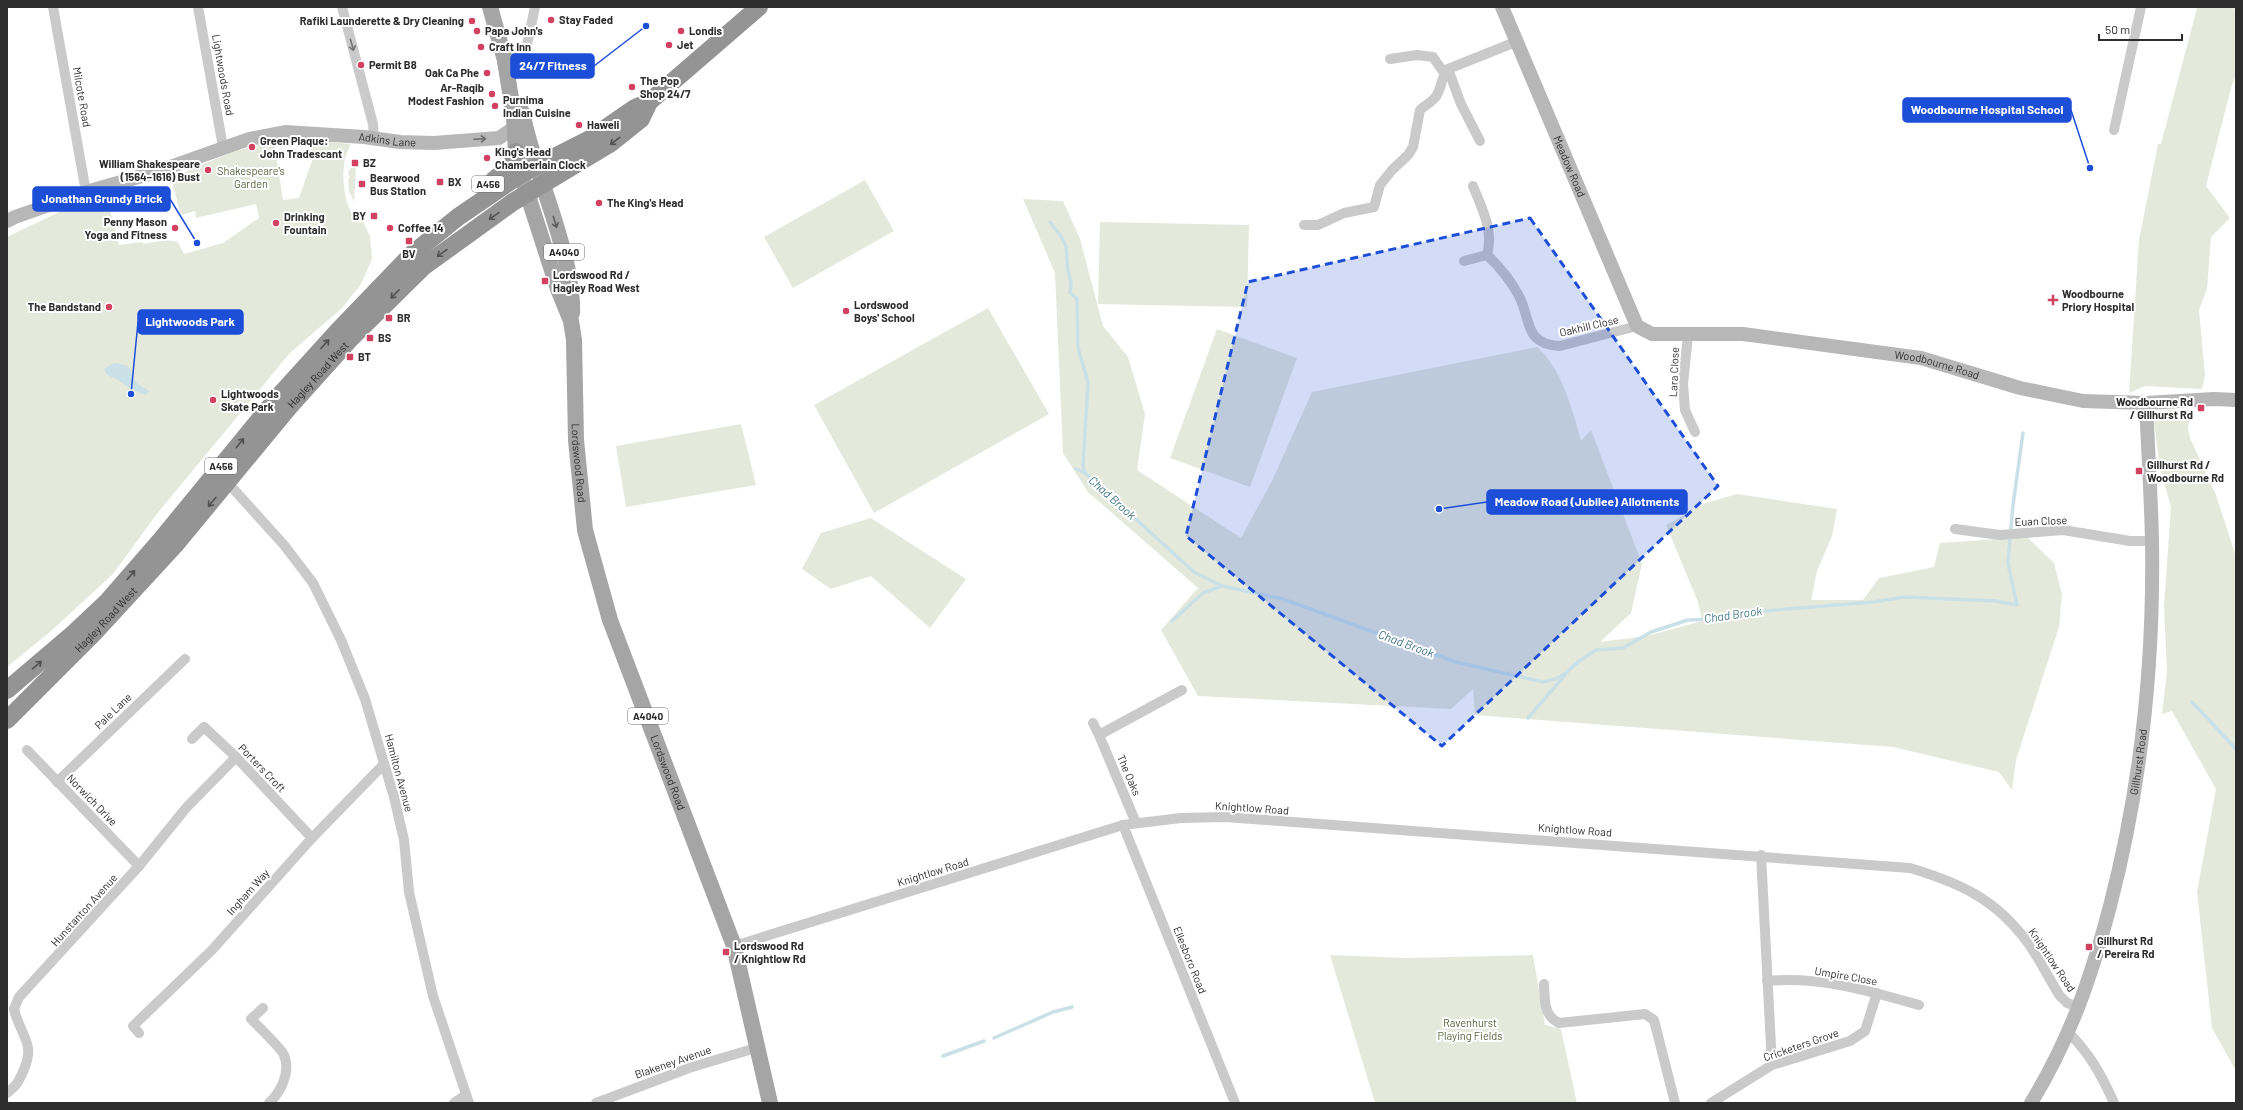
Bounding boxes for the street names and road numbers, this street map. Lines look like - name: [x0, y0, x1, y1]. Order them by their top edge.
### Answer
- street label: Lightwoods Road: [210, 33, 237, 117]
- street label: Milcote Road: [71, 66, 94, 128]
- street label: Adkins Lane: [358, 130, 416, 148]
- street label: Meadow Road: [1551, 133, 1589, 199]
- road number: A456: [472, 176, 504, 192]
- road number: A4040: [544, 244, 584, 260]
- street label: Oakhill Close: [1558, 312, 1620, 339]
- street label: Hagley Road West: [284, 338, 351, 410]
- street label: Lara Close: [1666, 347, 1681, 397]
- street label: Woodbourne Road: [1894, 348, 1981, 381]
- street label: Lordswood Road: [570, 423, 589, 503]
- road number: A456: [205, 458, 237, 474]
- street label: Euan Close: [2014, 513, 2068, 528]
- street label: Hagley Road West: [72, 584, 139, 655]
- street label: Pale Lane: [91, 690, 134, 731]
- road number: A4040: [628, 708, 668, 724]
- street label: Gillhurst Road: [2127, 728, 2149, 796]
- street label: Hamilton Avenue: [383, 732, 416, 813]
- street label: Lordswood Road: [648, 733, 689, 812]
- street label: Porters Croft: [236, 741, 289, 795]
- street label: The Oaks: [1115, 752, 1144, 797]
- street label: Norwich Drive: [64, 771, 120, 828]
- street label: Knightlow Road: [1215, 798, 1289, 817]
- street label: Knightlow Road: [1538, 820, 1612, 839]
- street label: Knightlow Road: [896, 854, 970, 889]
- street label: Ingham Way: [224, 866, 272, 917]
- street label: Hunstanton Avenue: [48, 871, 120, 948]
- street label: Ellesboro Road: [1171, 924, 1210, 995]
- street label: Knightlow Road: [2026, 925, 2079, 994]
- street label: Umpire Close: [1814, 964, 1879, 987]
- street label: Cricketers Grove: [1761, 1026, 1840, 1064]
- street label: Blakeney Avenue: [633, 1042, 713, 1081]

